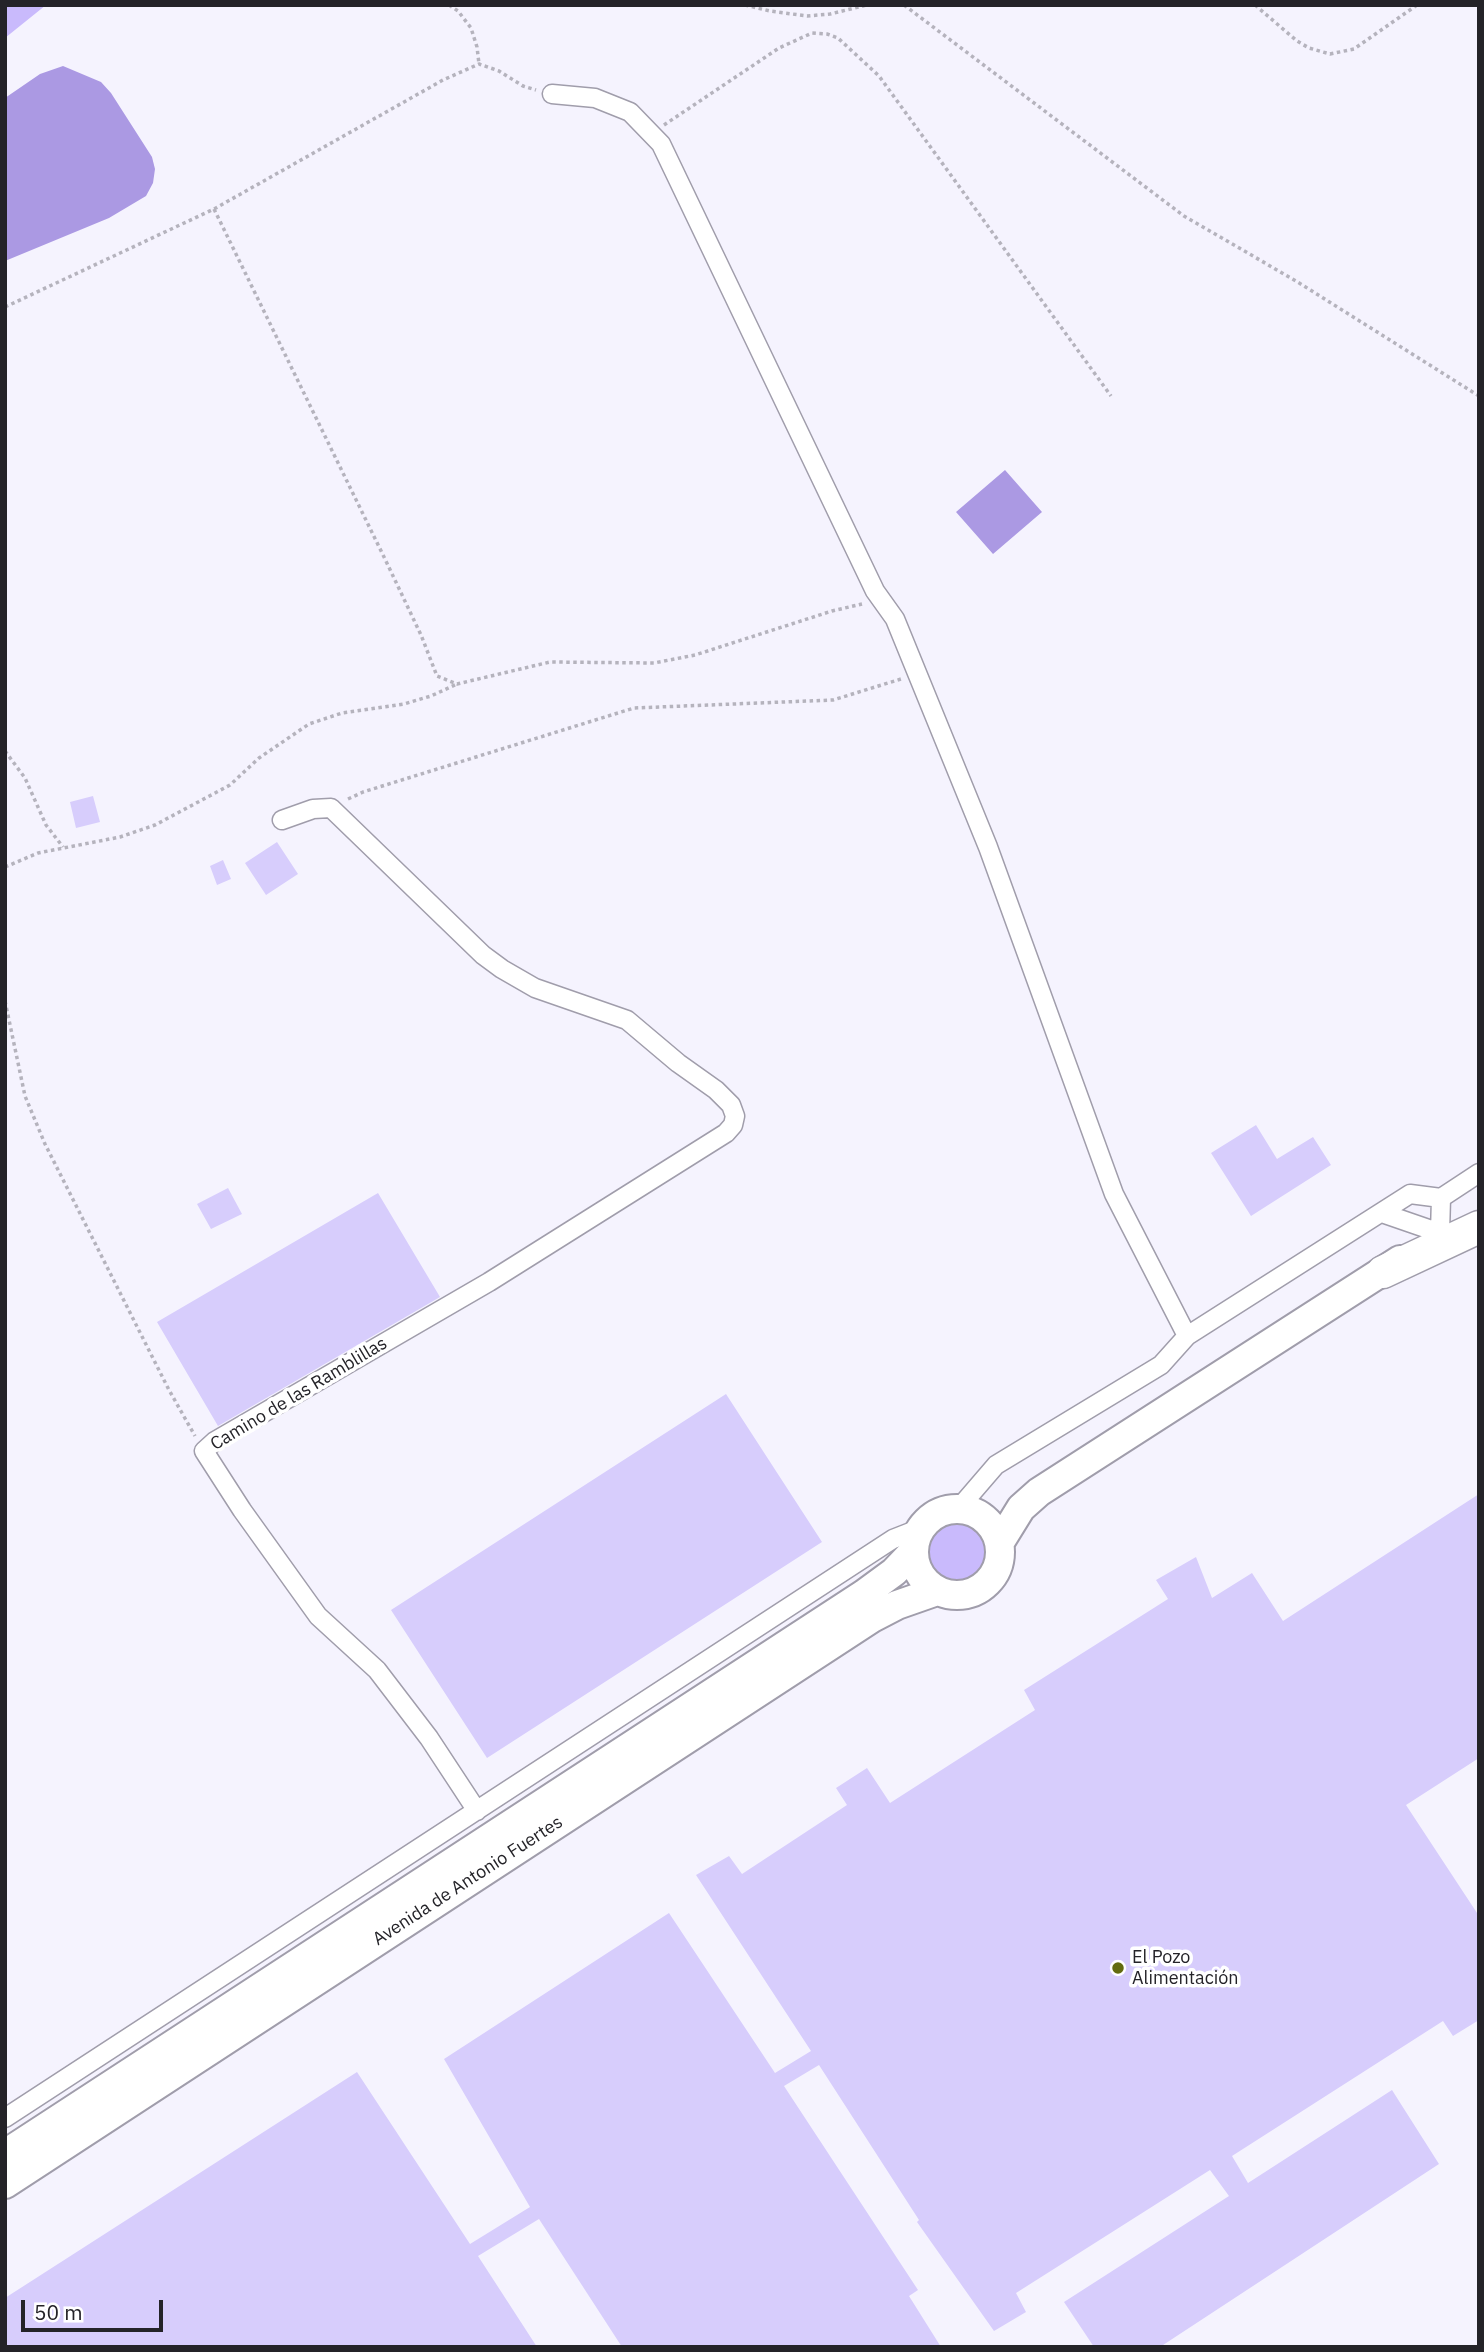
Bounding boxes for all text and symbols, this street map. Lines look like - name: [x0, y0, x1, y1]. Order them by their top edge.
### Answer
- street label: Camino de las Ramblillas: [207, 1333, 391, 1455]
- street label: Avenida de Antonio Fuertes: [369, 1812, 567, 1950]
- place label: El Pozo Alimentación: [1132, 1947, 1239, 1990]
- marker: El Pozo Alimentación: [1110, 1960, 1126, 1976]
- scale bar: [24, 2286, 166, 2330]
- text: 50 m: [34, 2298, 83, 2326]

